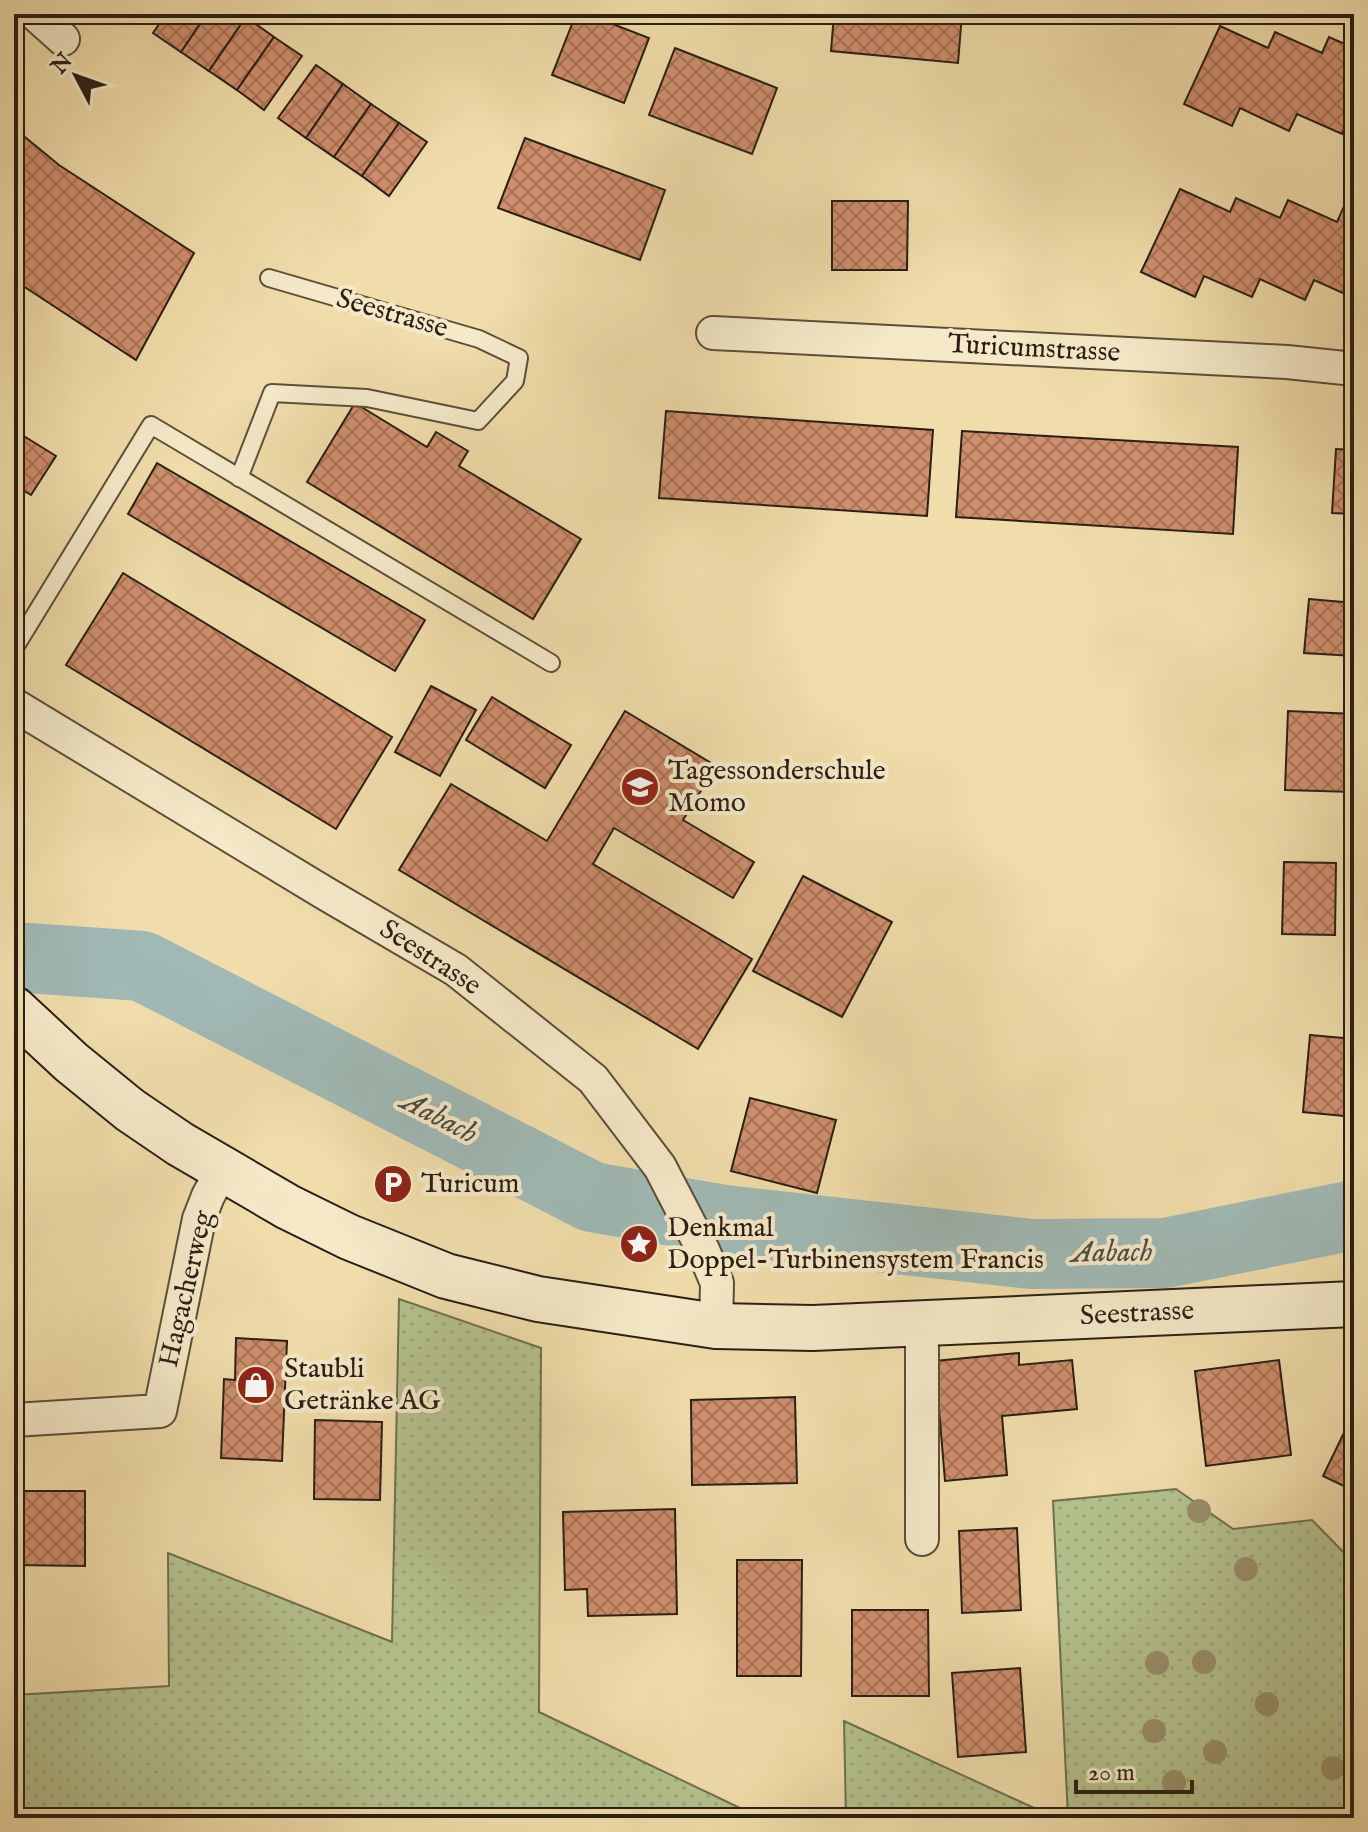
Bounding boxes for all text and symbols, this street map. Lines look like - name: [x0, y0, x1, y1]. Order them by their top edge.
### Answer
- north arrow: [36, 36, 116, 116]
- text: N: [45, 48, 79, 81]
- street label: Seestrasse: [332, 281, 452, 347]
- street label: Turicumstrasse: [947, 327, 1121, 371]
- place label: Tagessonderschule Momo: [668, 754, 886, 821]
- school or university icon: Tagessonderschule Momo: [619, 766, 661, 808]
- street label: Seestrasse: [372, 912, 488, 1004]
- water label: Aabach: [392, 1081, 484, 1153]
- parking icon: Turicum: [372, 1163, 414, 1205]
- place label: Turicum: [421, 1167, 519, 1202]
- street label: Hagacherweg: [152, 1206, 222, 1371]
- place label: Denkmal Doppel-Turbinensystem Francis: [667, 1211, 1044, 1278]
- place icon: Denkmal Doppel-Turbinensystem Francis: [618, 1223, 660, 1265]
- water label: Aabach: [1068, 1233, 1153, 1273]
- street label: Seestrasse: [1079, 1294, 1195, 1334]
- place label: Staubli Getränke AG: [284, 1352, 441, 1419]
- shop icon: Staubli Getränke AG: [235, 1364, 277, 1406]
- scale bar: [1076, 1744, 1192, 1794]
- text: 20 m: [1088, 1758, 1135, 1789]

